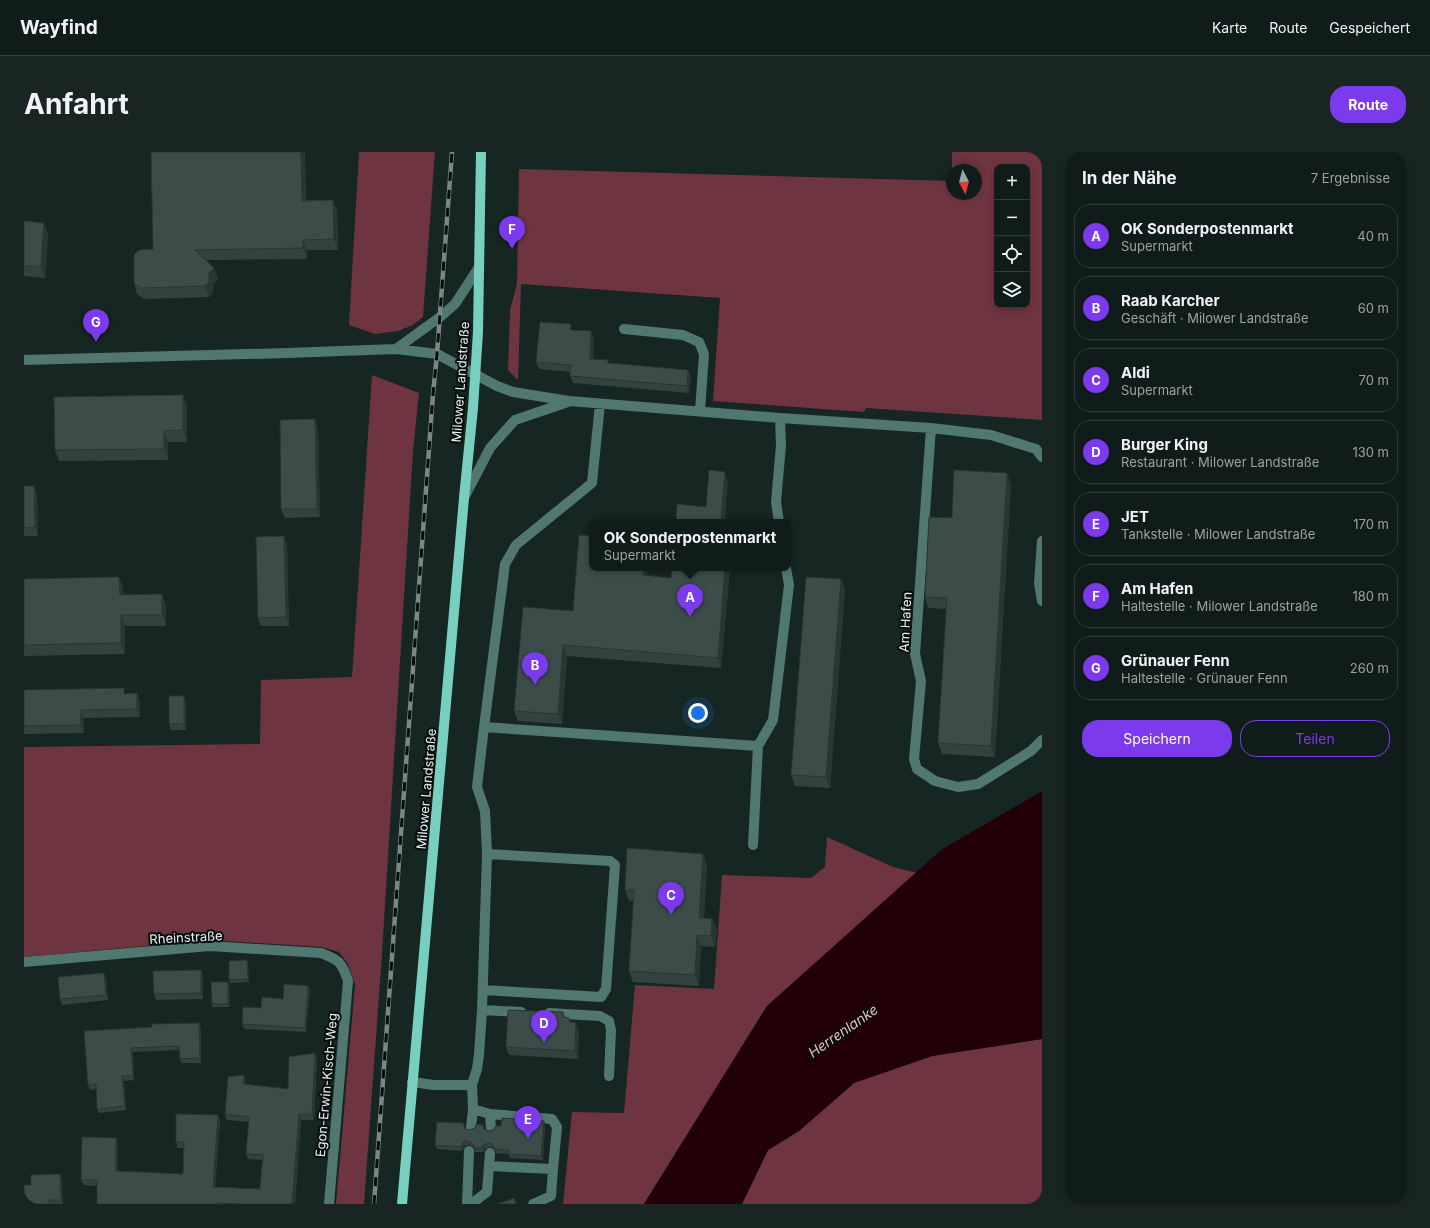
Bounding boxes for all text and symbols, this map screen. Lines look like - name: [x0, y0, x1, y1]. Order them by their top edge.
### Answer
- text: Wayfind: [20, 16, 98, 39]
- text: Karte: [1212, 19, 1247, 36]
- text: Route: [1269, 19, 1307, 36]
- text: Gespeichert: [1329, 19, 1410, 36]
- button: Route: [1330, 86, 1406, 123]
- text: Anfahrt: [24, 87, 129, 121]
- north arrow: [946, 164, 982, 200]
- map controls: [994, 164, 1030, 308]
- button: +: [994, 164, 1030, 200]
- text: In der Nähe: [1082, 168, 1177, 188]
- text: 7 Ergebnisse: [1311, 170, 1390, 186]
- button: −: [994, 200, 1030, 236]
- pin: F: [499, 216, 525, 249]
- text: OK Sonderpostenmarkt: [1121, 219, 1293, 238]
- text: A: [1091, 228, 1101, 244]
- text: 40 m: [1357, 228, 1389, 244]
- button: locate: [994, 236, 1030, 272]
- text: Supermarkt: [1121, 238, 1193, 254]
- button: layers: [994, 272, 1030, 308]
- text: Raab Karcher: [1121, 291, 1220, 310]
- text: B: [1092, 300, 1100, 316]
- text: 60 m: [1358, 300, 1389, 316]
- pin: G: [83, 309, 109, 342]
- text: Geschäft · Milower Landstraße: [1121, 310, 1309, 326]
- street label: Milower Landstraße: [448, 321, 472, 443]
- text: Aldi: [1121, 363, 1150, 382]
- text: C: [1091, 372, 1101, 388]
- text: 70 m: [1359, 372, 1389, 388]
- text: Supermarkt: [1121, 382, 1193, 398]
- text: Burger King: [1121, 435, 1208, 454]
- text: D: [1091, 444, 1101, 460]
- text: 130 m: [1352, 444, 1389, 460]
- text: Restaurant · Milower Landstraße: [1121, 454, 1319, 470]
- text: JET: [1121, 507, 1149, 526]
- text: E: [1092, 516, 1100, 532]
- text: 170 m: [1353, 516, 1389, 532]
- popup: [589, 519, 791, 571]
- text: Tankstelle · Milower Landstraße: [1121, 526, 1315, 542]
- text: OK Sonderpostenmarkt: [604, 528, 776, 547]
- text: Supermarkt: [604, 547, 676, 563]
- text: Am Hafen: [1121, 579, 1193, 598]
- pin: A: [677, 584, 703, 617]
- text: F: [1092, 588, 1100, 604]
- text: 180 m: [1352, 588, 1389, 604]
- street label: Am Hafen: [895, 591, 915, 653]
- text: Haltestelle · Milower Landstraße: [1121, 598, 1318, 614]
- text: Grünauer Fenn: [1121, 651, 1230, 670]
- pin: B: [522, 652, 548, 685]
- text: G: [1091, 660, 1101, 676]
- text: 260 m: [1350, 660, 1389, 676]
- text: Haltestelle · Grünauer Fenn: [1121, 670, 1288, 686]
- your location: [688, 703, 708, 723]
- button: Speichern: [1082, 720, 1232, 757]
- button: Teilen: [1240, 720, 1390, 757]
- street label: Milower Landstraße: [413, 728, 439, 850]
- pin: C: [658, 882, 684, 915]
- street label: Rheinstraße: [149, 927, 223, 947]
- water label: Herrenlanke: [805, 1000, 881, 1061]
- pin: D: [531, 1010, 557, 1043]
- street label: Egon-Erwin-Kisch-Weg: [312, 1012, 340, 1158]
- pin: E: [515, 1106, 541, 1139]

